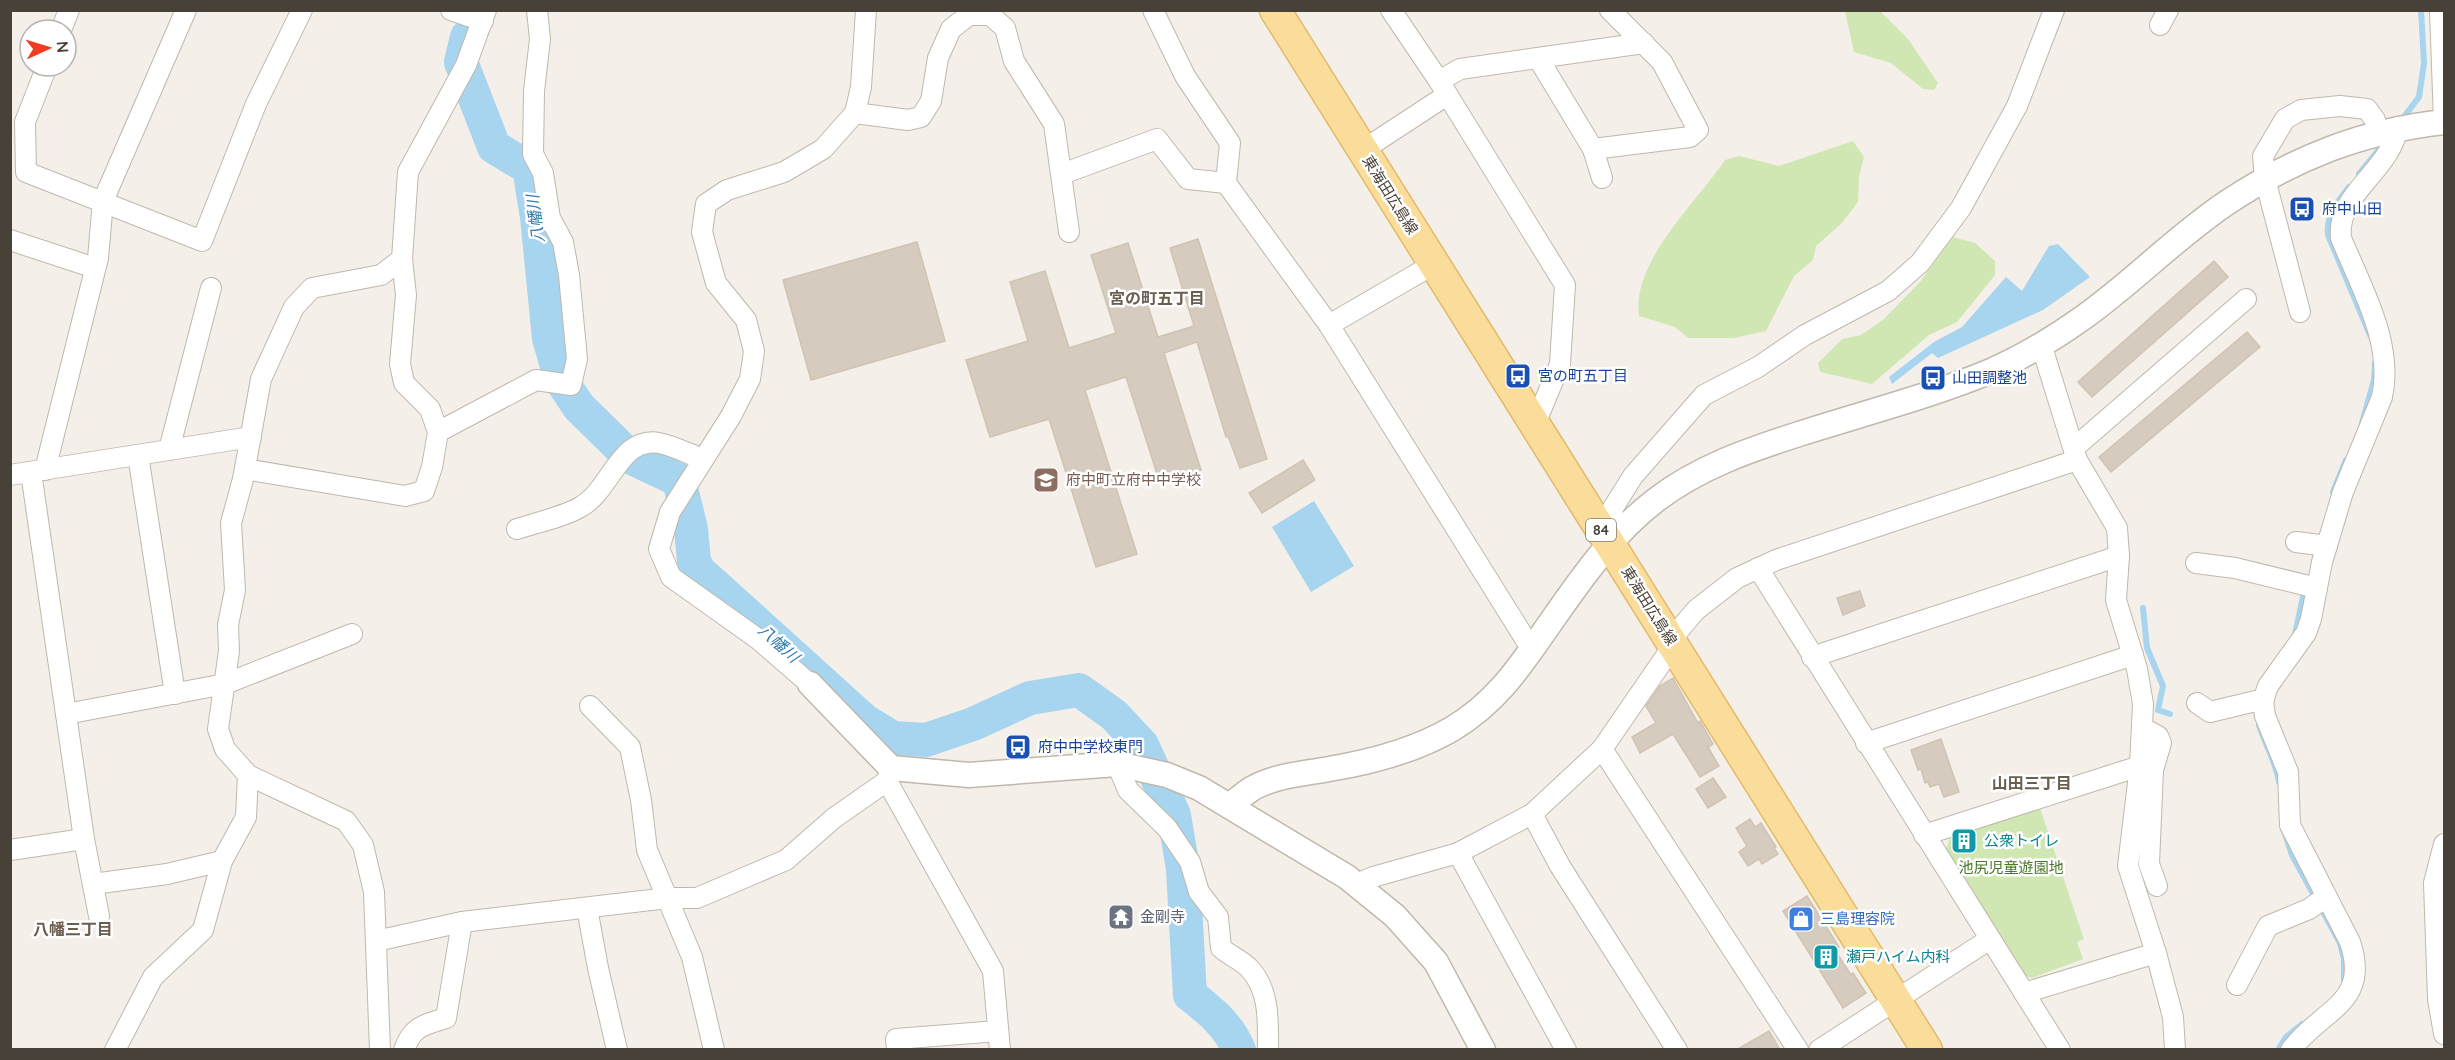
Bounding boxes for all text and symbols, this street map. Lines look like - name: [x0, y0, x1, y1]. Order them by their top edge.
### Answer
- north arrow: [18, 18, 78, 78]
- text: N: [53, 40, 73, 54]
- street label: 東海田広島線: [1359, 152, 1422, 238]
- water label: 八幡川: [522, 192, 548, 244]
- bus stop icon: 府中山田: [2287, 194, 2317, 224]
- place label: 府中山田: [2322, 199, 2382, 218]
- district label: 宮の町五丁目: [1109, 288, 1205, 308]
- bus stop icon: 宮の町五丁目: [1503, 361, 1533, 391]
- bus stop icon: 山田調整池: [1918, 363, 1948, 393]
- place label: 宮の町五丁目: [1538, 366, 1628, 385]
- place label: 山田調整池: [1952, 368, 2027, 387]
- school or university icon: 府中町立府中中学校: [1031, 465, 1061, 495]
- place label: 府中町立府中中学校: [1066, 470, 1201, 489]
- road number: 84: [1586, 519, 1616, 541]
- street label: 東海田広島線: [1618, 563, 1681, 649]
- water label: 八幡川: [754, 620, 805, 668]
- bus stop icon: 府中中学校東門: [1003, 732, 1033, 762]
- place label: 府中中学校東門: [1038, 737, 1143, 756]
- district label: 山田三丁目: [1992, 773, 2072, 793]
- building icon: 公衆トイレ: [1949, 826, 1979, 856]
- place label: 公衆トイレ: [1984, 831, 2059, 850]
- park label: 池尻児童遊園地: [1958, 858, 2064, 877]
- temple icon: 金剛寺: [1106, 902, 1136, 932]
- shop icon: 三島理容院: [1786, 904, 1816, 934]
- place label: 金剛寺: [1140, 907, 1185, 926]
- place label: 三島理容院: [1820, 909, 1895, 928]
- district label: 八幡三丁目: [33, 919, 113, 939]
- building icon: 瀬戸ハイム内科: [1811, 942, 1841, 972]
- place label: 瀬戸ハイム内科: [1846, 947, 1950, 966]

